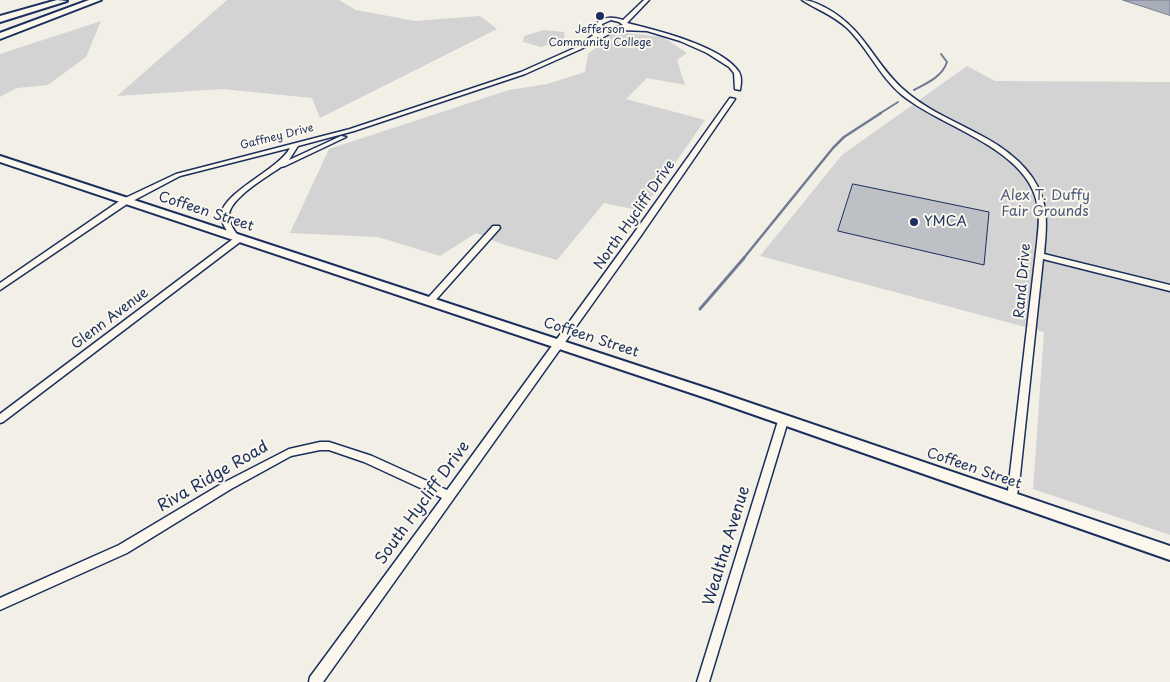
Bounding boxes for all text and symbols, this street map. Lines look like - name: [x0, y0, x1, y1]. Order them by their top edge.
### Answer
- marker: Jefferson Community College: [594, 10, 606, 22]
- place label: Jefferson Community College: [549, 23, 651, 49]
- street label: Gaffney Drive: [239, 122, 315, 152]
- street label: North Hycliff Drive: [591, 157, 679, 273]
- park label: Alex T. Duffy Fair Grounds: [1000, 188, 1090, 220]
- street label: Coffeen Street: [156, 189, 256, 235]
- place label: YMCA: [924, 214, 967, 230]
- marker: YMCA: [908, 216, 920, 228]
- street label: Rand Drive: [1011, 243, 1035, 319]
- street label: Glenn Avenue: [68, 285, 152, 353]
- street label: Coffeen Street: [541, 315, 641, 361]
- street label: Riva Ridge Road: [154, 437, 272, 517]
- street label: South Hycliff Drive: [372, 438, 474, 568]
- street label: Coffeen Street: [924, 445, 1024, 493]
- street label: Wealtha Avenue: [700, 484, 754, 608]

